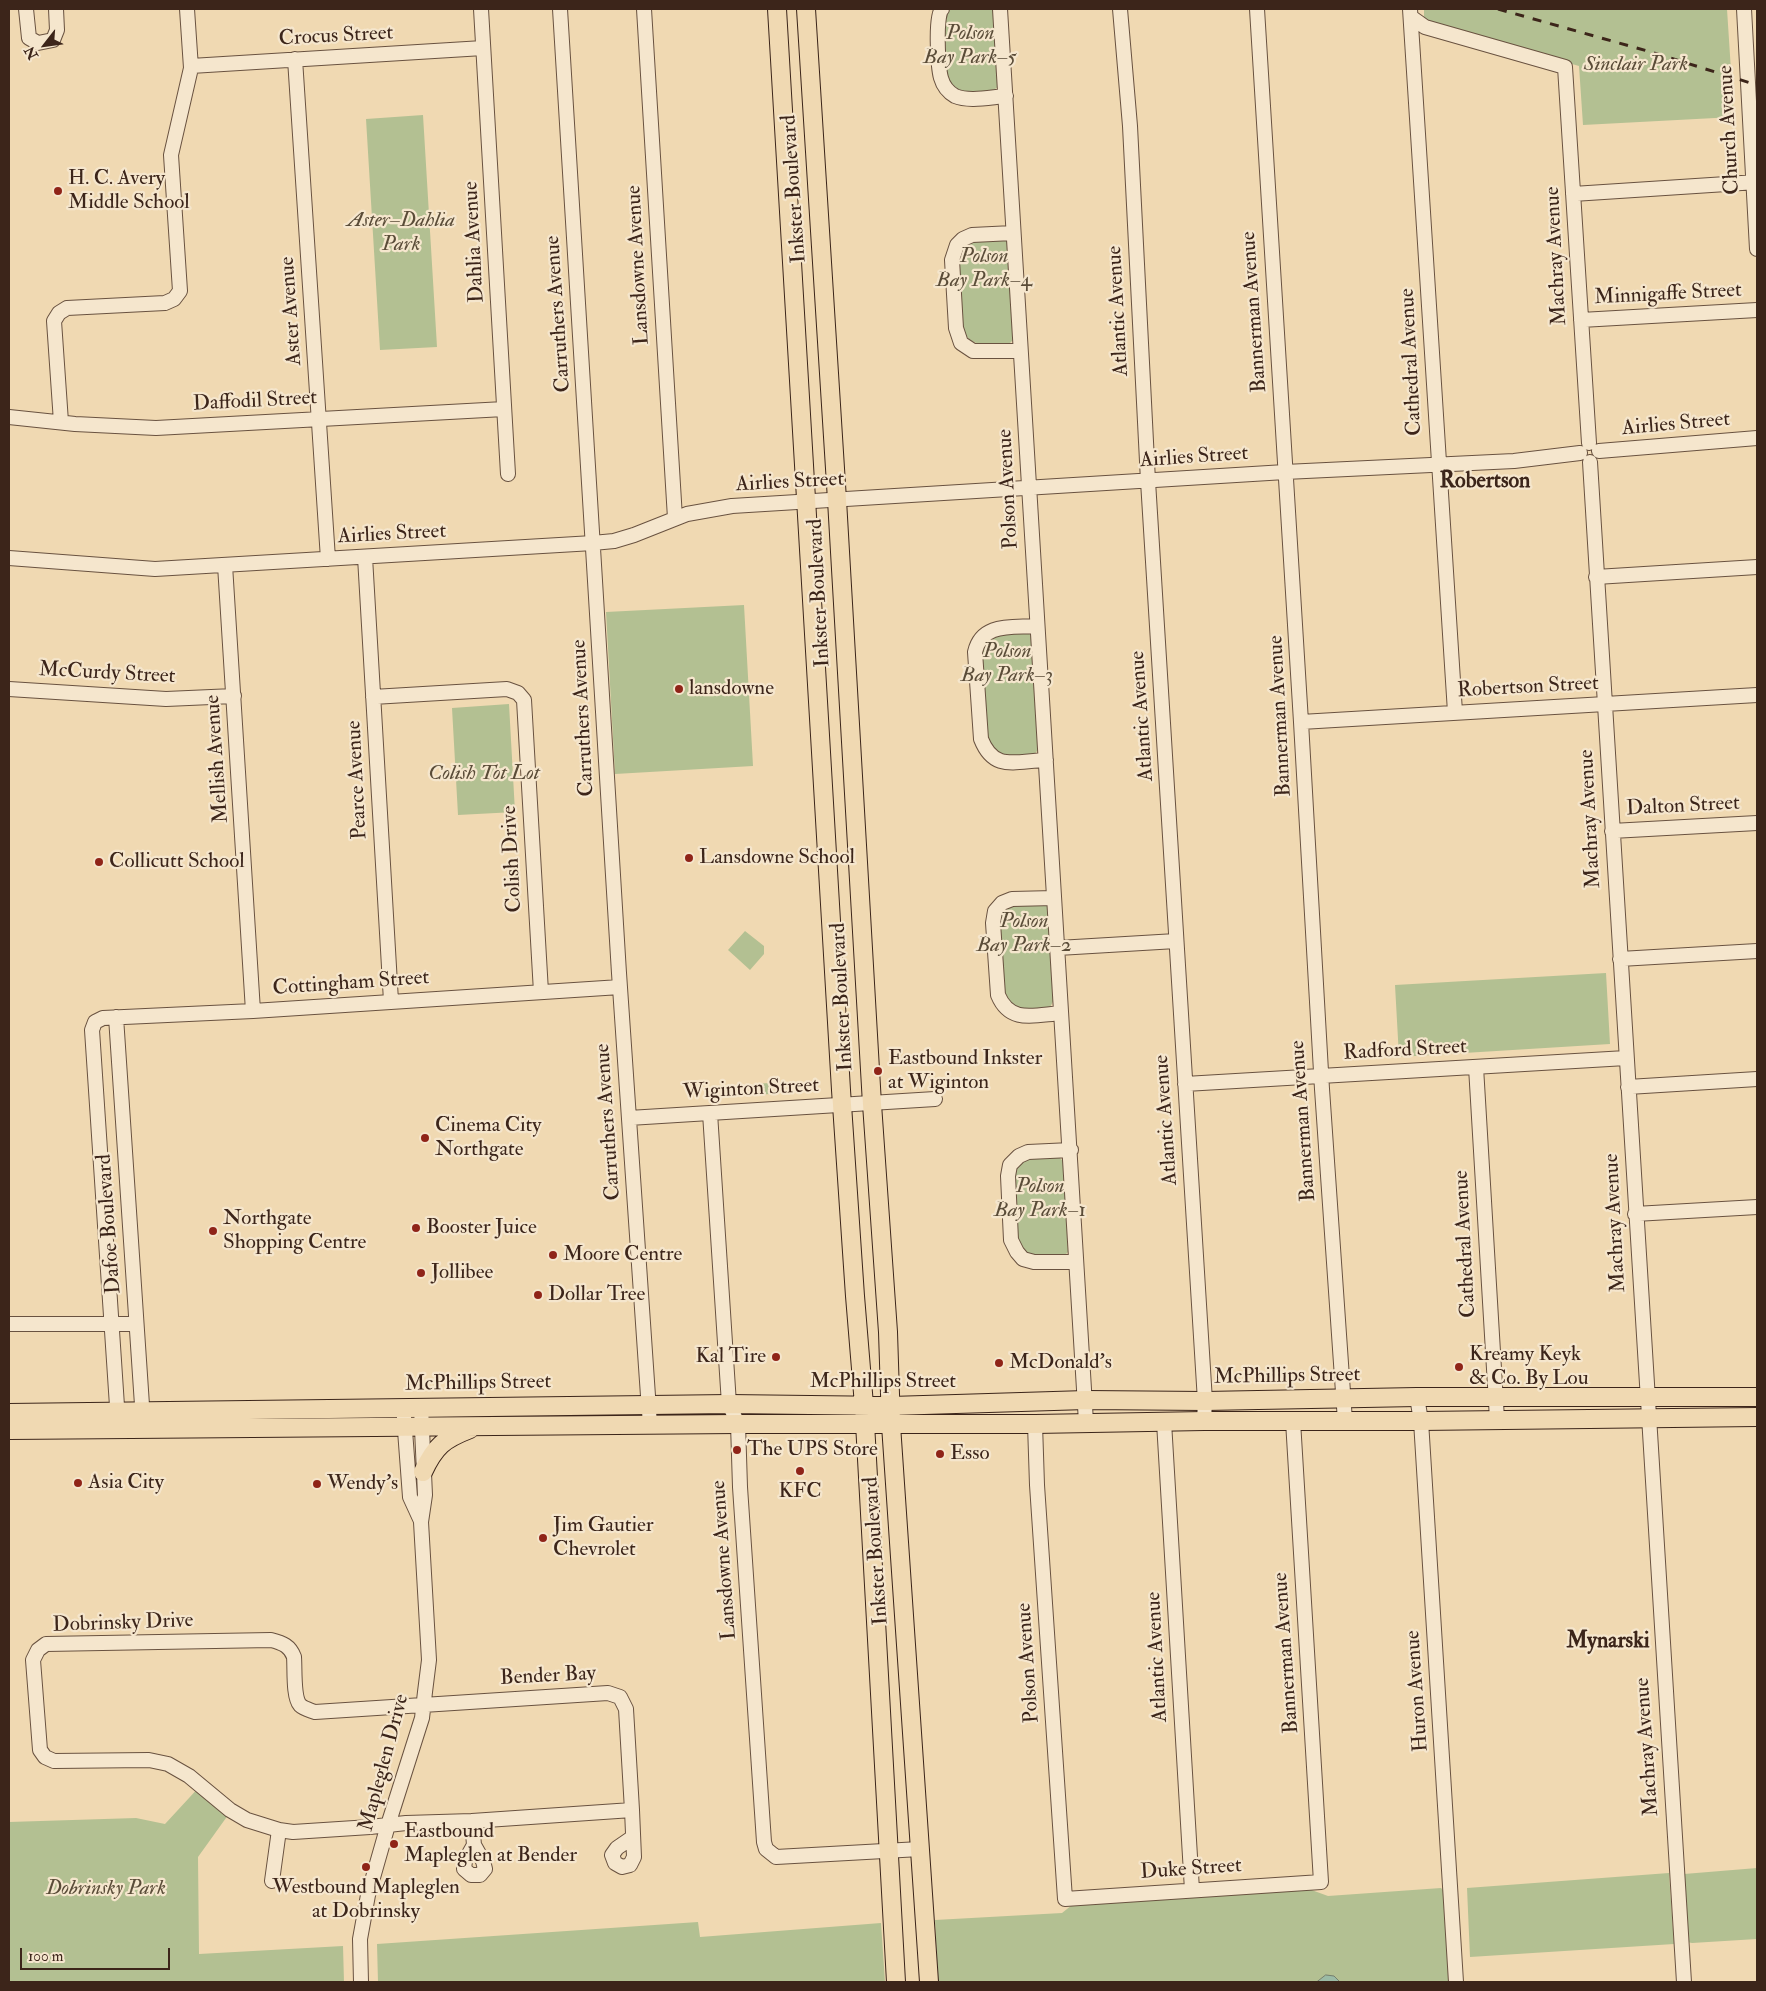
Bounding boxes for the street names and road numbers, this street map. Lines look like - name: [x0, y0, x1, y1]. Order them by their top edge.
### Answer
- street label: Crocus Street: [278, 21, 394, 53]
- street label: Church Avenue: [1714, 65, 1746, 195]
- street label: Inkster Boulevard: [777, 114, 813, 264]
- street label: Dahlia Avenue: [459, 181, 491, 303]
- street label: Lansdowne Avenue: [622, 184, 656, 346]
- street label: Machray Avenue: [1541, 186, 1573, 326]
- street label: Bannerman Avenue: [1237, 231, 1273, 393]
- street label: Carruthers Avenue: [541, 235, 577, 393]
- street label: Atlantic Avenue: [1103, 245, 1135, 377]
- street label: Aster Avenue: [276, 256, 308, 366]
- street label: Minnigaffe Street: [1593, 279, 1743, 311]
- street label: Cathedral Avenue: [1396, 287, 1428, 437]
- street label: Daffodil Street: [192, 386, 318, 418]
- street label: Airlies Street: [1621, 408, 1731, 442]
- street label: Polson Avenue: [993, 428, 1025, 550]
- street label: Airlies Street: [1139, 442, 1249, 474]
- street label: Airlies Street: [735, 468, 845, 498]
- street label: Inkster Boulevard: [804, 518, 836, 668]
- street label: Airlies Street: [337, 520, 447, 550]
- street label: Bannerman Avenue: [1264, 635, 1298, 797]
- street label: Carruthers Avenue: [567, 639, 601, 797]
- street label: Atlantic Avenue: [1126, 650, 1160, 782]
- street label: McCurdy Street: [38, 658, 176, 690]
- street label: Robertson Street: [1457, 672, 1599, 704]
- street label: Mellish Avenue: [201, 694, 235, 824]
- street label: Pearce Avenue: [342, 720, 374, 840]
- street label: Machray Avenue: [1575, 749, 1607, 889]
- street label: Dalton Street: [1626, 791, 1740, 823]
- street label: Colish Drive: [498, 805, 528, 913]
- street label: Inkster Boulevard: [827, 922, 859, 1072]
- street label: Cottingham Street: [272, 966, 430, 1002]
- street label: Radford Street: [1342, 1035, 1468, 1067]
- street label: Bannerman Avenue: [1286, 1040, 1322, 1202]
- street label: Carruthers Avenue: [591, 1043, 627, 1201]
- street label: Atlantic Avenue: [1150, 1054, 1184, 1186]
- street label: Wiginton Street: [682, 1074, 820, 1106]
- street label: Dafoe Boulevard: [93, 1153, 127, 1295]
- street label: Machray Avenue: [1600, 1153, 1632, 1293]
- street label: Cathedral Avenue: [1450, 1169, 1482, 1319]
- street label: McPhillips Street: [1214, 1363, 1360, 1391]
- street label: McPhillips Street: [810, 1369, 956, 1395]
- street label: McPhillips Street: [405, 1370, 551, 1398]
- street label: Inkster Boulevard: [859, 1476, 895, 1626]
- street label: Lansdowne Avenue: [707, 1479, 743, 1641]
- street label: Bannerman Avenue: [1269, 1572, 1305, 1734]
- street label: Atlantic Avenue: [1142, 1591, 1174, 1723]
- street label: Polson Avenue: [1012, 1602, 1046, 1724]
- street label: Dobrinsky Drive: [52, 1609, 194, 1639]
- street label: Huron Avenue: [1401, 1629, 1435, 1753]
- street label: Bender Bay: [499, 1662, 597, 1692]
- street label: Machray Avenue: [1631, 1677, 1665, 1817]
- street label: Mapleglen Drive: [355, 1692, 415, 1834]
- street label: Duke Street: [1139, 1854, 1243, 1886]

